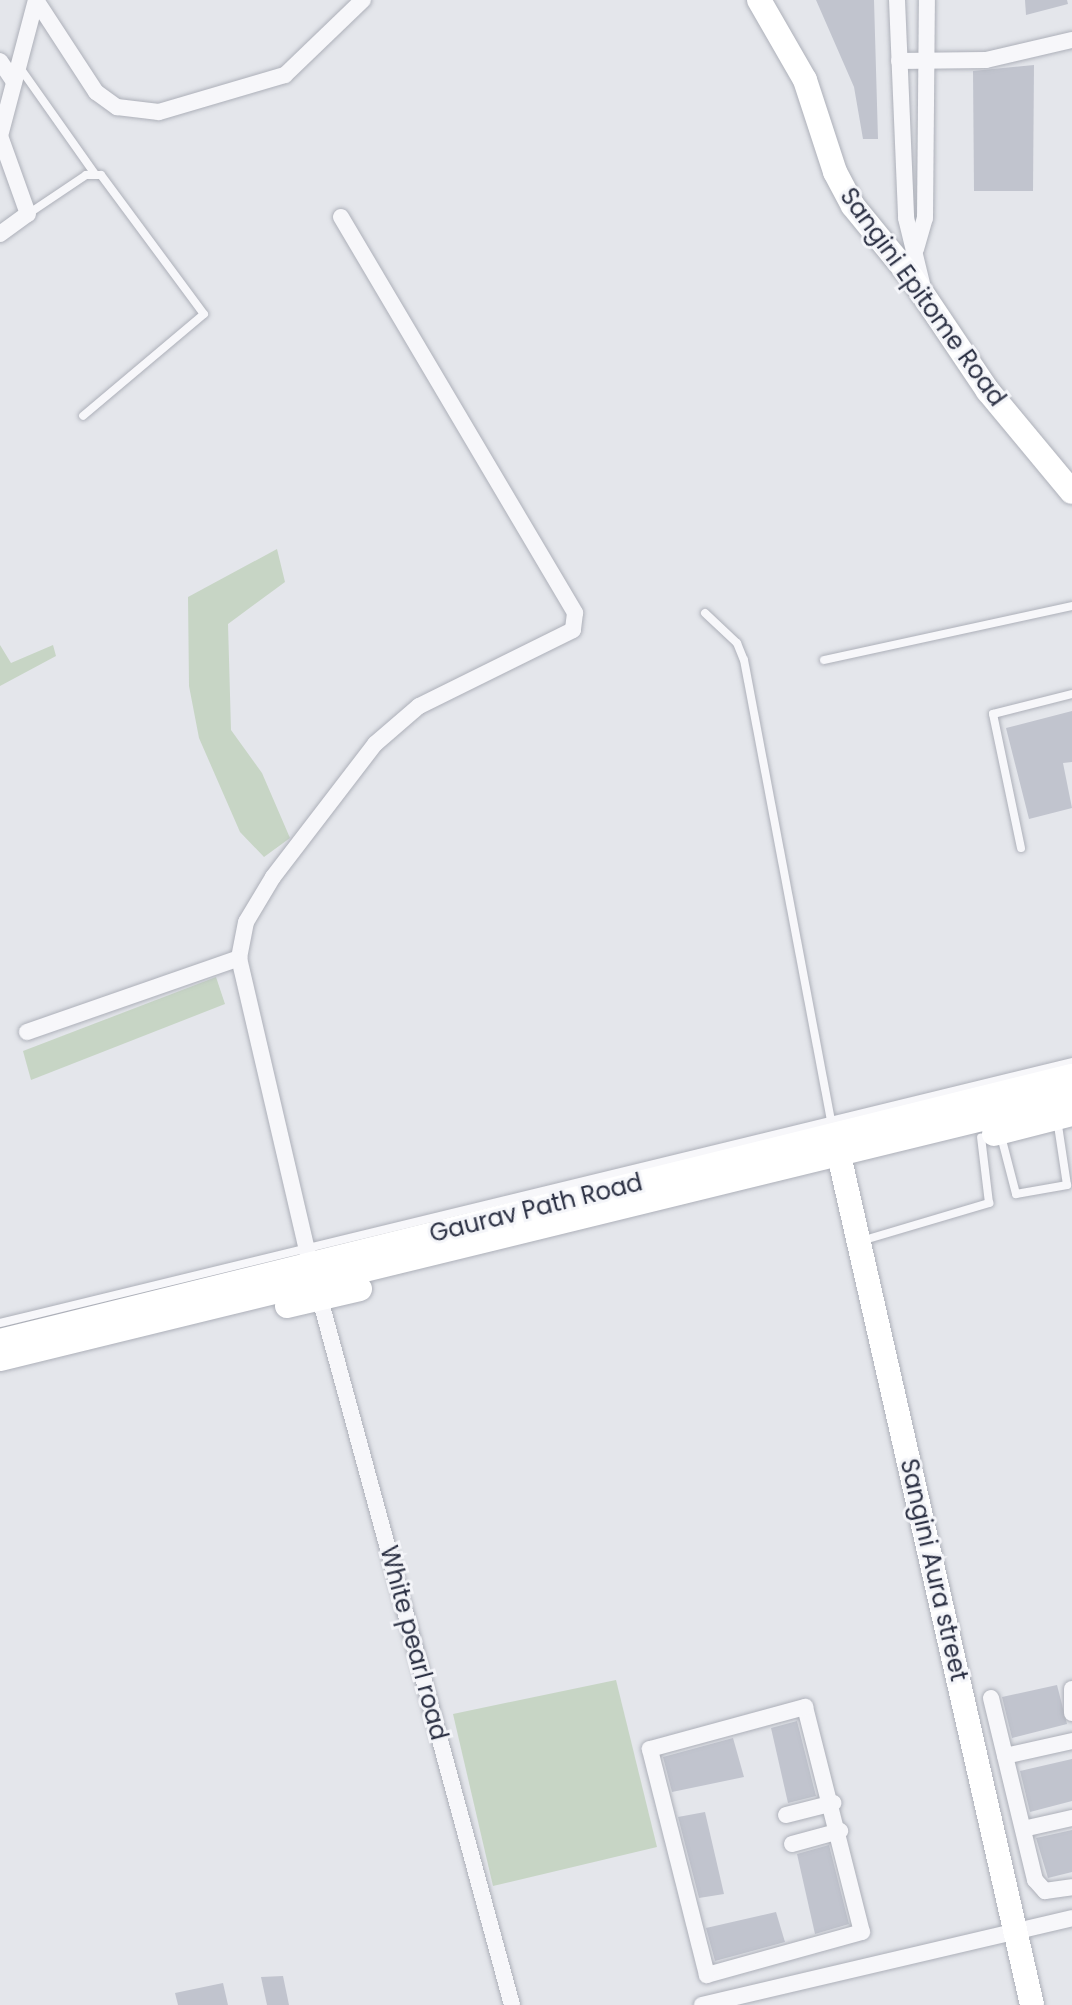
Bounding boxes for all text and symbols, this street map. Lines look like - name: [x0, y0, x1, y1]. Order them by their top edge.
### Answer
- street label: Sangini Epitome Road: [834, 182, 1012, 412]
- street label: Gaurav Path Road: [427, 1168, 645, 1248]
- street label: Sangini Aura street: [894, 1456, 974, 1684]
- street label: White pearl road: [374, 1543, 454, 1743]

